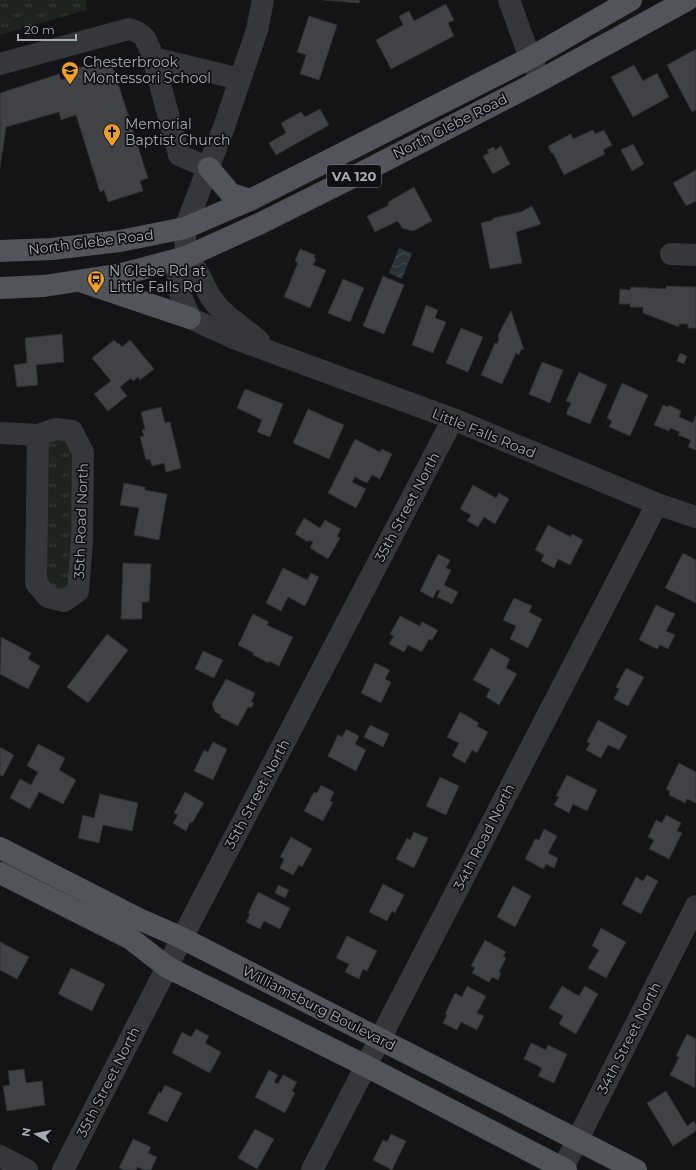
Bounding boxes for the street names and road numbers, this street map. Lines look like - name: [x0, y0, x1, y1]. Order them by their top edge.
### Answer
- street label: North Glebe Road: [390, 89, 510, 163]
- road number: VA 120: [327, 165, 381, 187]
- street label: North Glebe Road: [27, 225, 155, 259]
- street label: Little Falls Road: [429, 404, 539, 462]
- street label: 35th Street North: [371, 449, 443, 565]
- street label: 35th Road North: [70, 463, 92, 579]
- street label: 35th Street North: [221, 736, 293, 852]
- street label: 34th Road North: [449, 781, 519, 893]
- street label: Williamsburg Boulevard: [240, 962, 398, 1054]
- street label: 34th Street North: [593, 979, 665, 1097]
- street label: 35th Street North: [72, 1024, 144, 1140]

